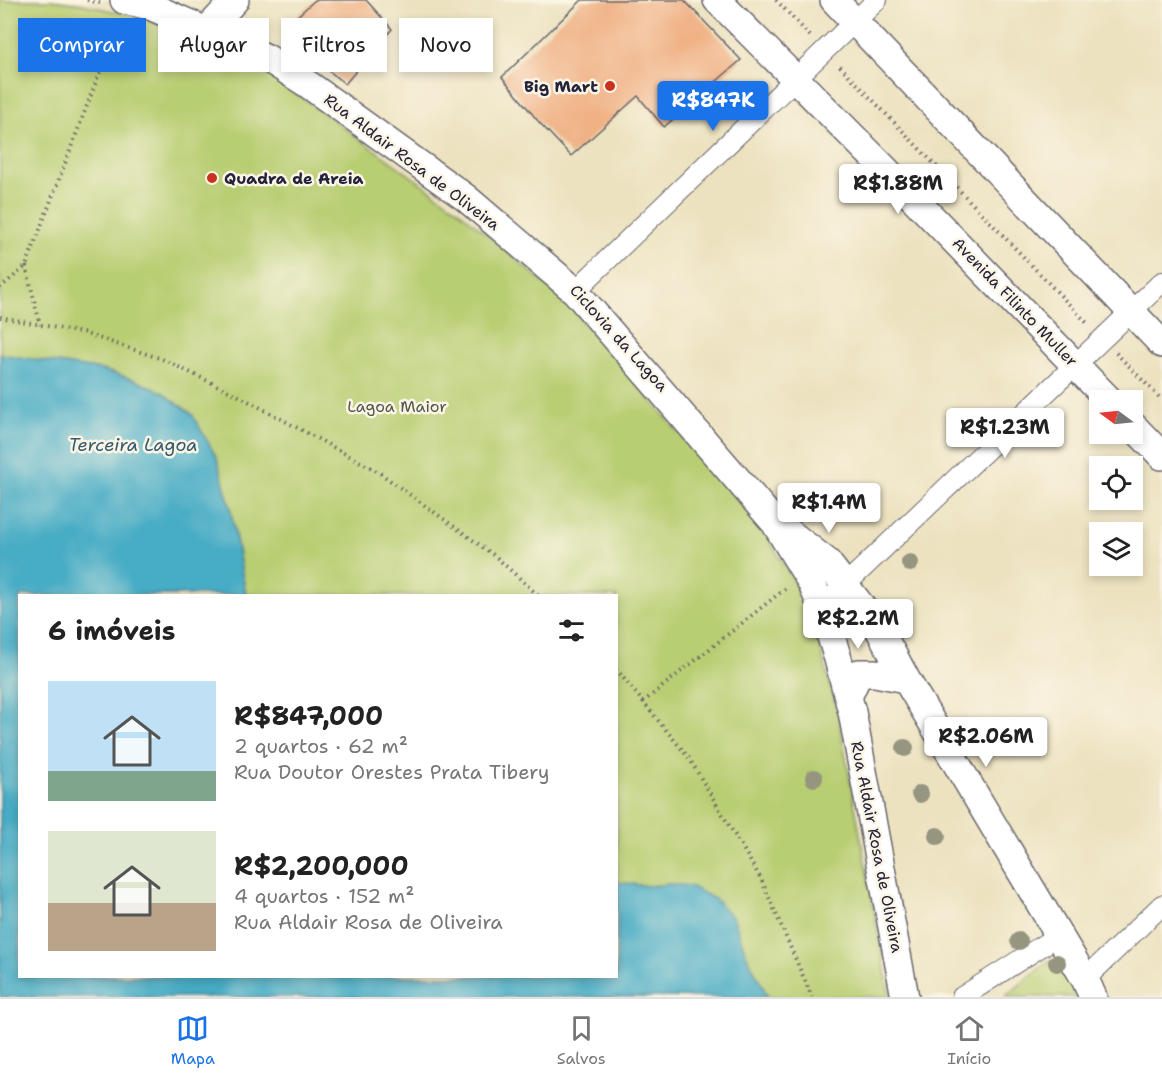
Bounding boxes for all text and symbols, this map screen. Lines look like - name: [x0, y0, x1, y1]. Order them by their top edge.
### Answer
- chip: Comprar: [18, 18, 146, 72]
- chip: Alugar: [158, 18, 269, 72]
- chip: Filtros: [281, 18, 387, 72]
- chip: Novo: [399, 18, 493, 72]
- place label: Big Mart: [524, 76, 598, 97]
- marker: Big Mart: [603, 79, 617, 93]
- pin: R$847K: [664, 81, 762, 132]
- text: R$847K: [671, 87, 755, 113]
- street label: Rua Aldair Rosa de Oliveira: [320, 89, 504, 235]
- pin: R$1.88M: [843, 164, 953, 215]
- place label: Quadra de Areia: [224, 168, 364, 189]
- text: R$1.88M: [853, 170, 943, 196]
- marker: Quadra de Areia: [205, 171, 219, 185]
- street label: Avenida Filinto Muller: [948, 233, 1082, 371]
- street label: Ciclovia da Lagoa: [565, 280, 673, 396]
- north arrow: [1089, 390, 1143, 444]
- map controls: [1089, 390, 1143, 576]
- park label: Lagoa Maior: [347, 396, 447, 417]
- pin: R$1.23M: [950, 408, 1060, 459]
- text: R$1.23M: [960, 414, 1050, 440]
- water label: Terceira Lagoa: [68, 433, 198, 457]
- button: locate: [1089, 456, 1143, 510]
- pin: R$1.4M: [780, 483, 878, 534]
- text: R$1.4M: [791, 489, 867, 515]
- button: layers: [1089, 522, 1143, 576]
- pin: R$2.2M: [809, 599, 907, 650]
- text: R$2.2M: [817, 605, 899, 631]
- text: 6 imóveis: [48, 613, 175, 648]
- icon: filters: [555, 614, 588, 647]
- text: R$847,000: [234, 698, 383, 733]
- icon: home: [96, 705, 168, 777]
- pin: R$2.06M: [931, 717, 1041, 768]
- text: R$2.06M: [938, 723, 1034, 749]
- text: 2 quartos · 62 m²: [234, 733, 408, 759]
- street label: Rua Aldair Rosa de Oliveira: [846, 739, 908, 955]
- text: Rua Doutor Orestes Prata Tibery: [234, 759, 550, 785]
- text: R$2,200,000: [234, 848, 409, 883]
- icon: home: [96, 855, 168, 927]
- text: 4 quartos · 152 m²: [234, 883, 414, 909]
- text: Rua Aldair Rosa de Oliveira: [234, 909, 503, 935]
- tab: Mapa: [171, 1012, 215, 1069]
- tab: Salvos: [557, 1012, 606, 1069]
- tab: Início: [947, 1012, 991, 1069]

